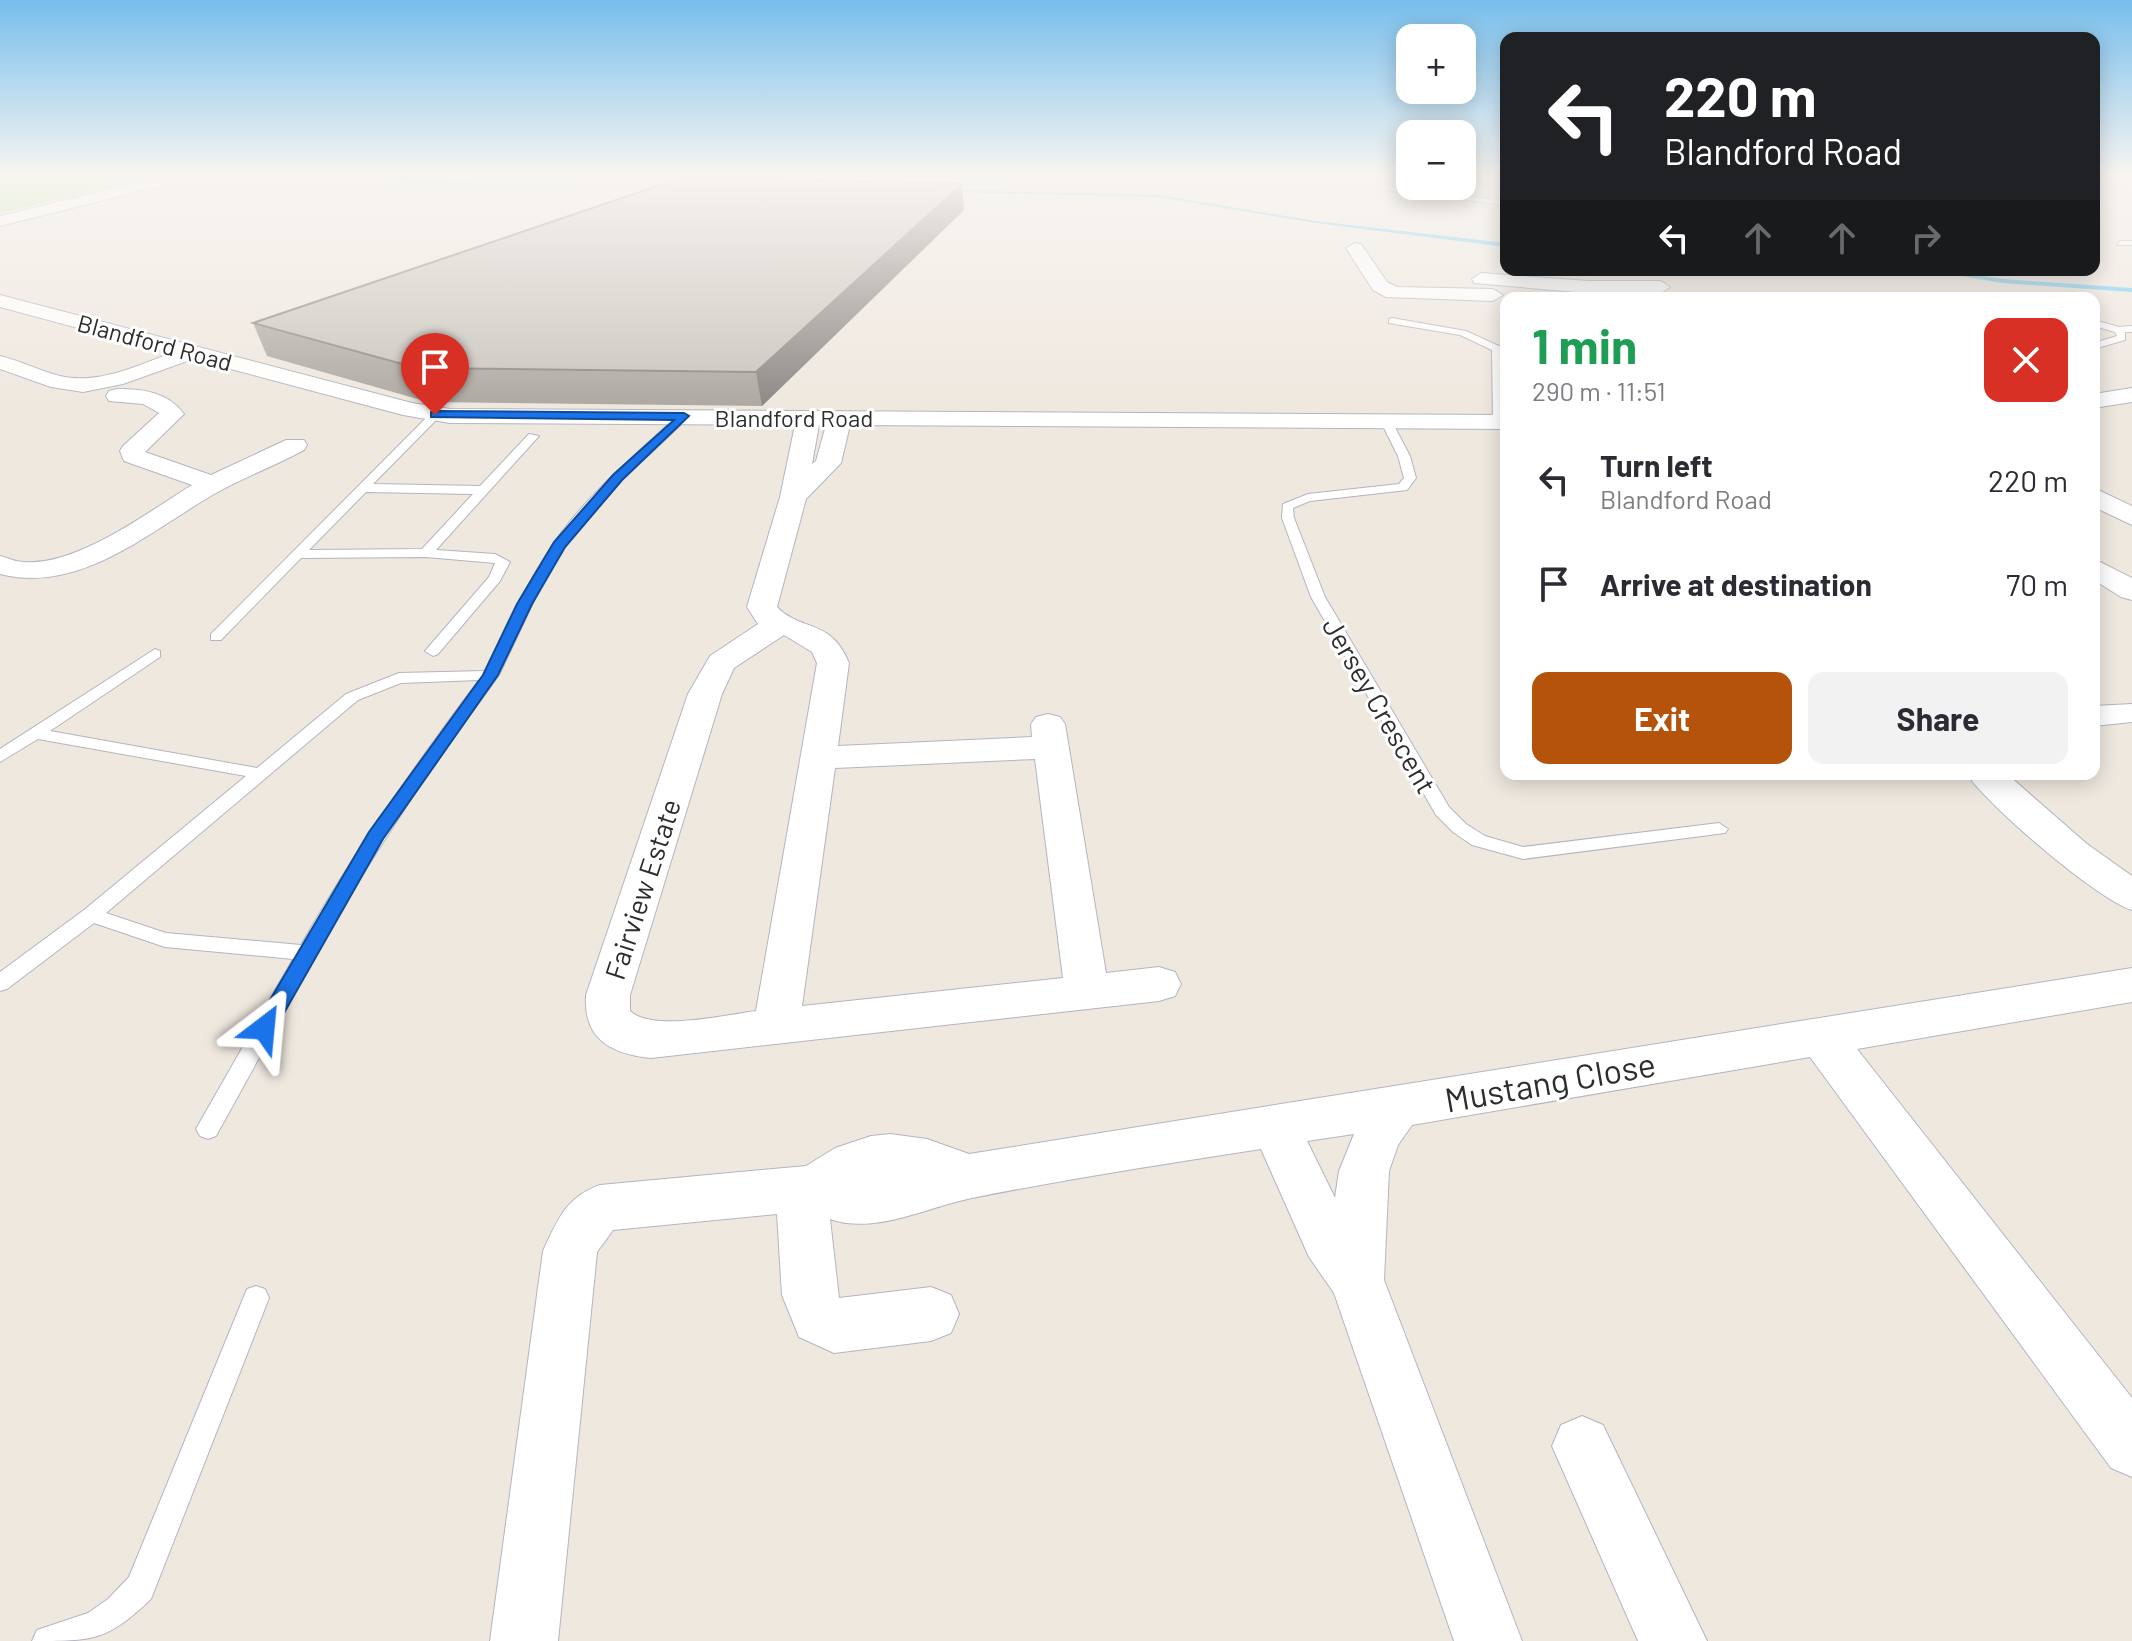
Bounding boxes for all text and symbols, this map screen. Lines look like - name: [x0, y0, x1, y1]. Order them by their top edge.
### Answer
- map controls: [1396, 24, 1476, 200]
- button: +: [1396, 24, 1476, 104]
- text: 220 m: [1664, 61, 1817, 128]
- icon: left: [1532, 64, 1636, 168]
- button: −: [1396, 120, 1476, 200]
- text: Blandford Road: [1664, 129, 1902, 172]
- icon: left: [1652, 216, 1696, 260]
- icon: ahead: [1736, 216, 1780, 260]
- icon: ahead: [1820, 216, 1864, 260]
- icon: right: [1904, 216, 1948, 260]
- street label: Blandford Road: [75, 307, 235, 377]
- text: 1 min: [1532, 316, 1637, 374]
- button: close: [1984, 318, 2068, 402]
- pin: [401, 333, 469, 415]
- icon: arrive: [413, 345, 457, 389]
- text: 290 m · 11:51: [1532, 375, 1666, 406]
- street label: Blandford Road: [715, 403, 873, 432]
- text: Turn left: [1600, 447, 1713, 483]
- icon: left: [1532, 458, 1576, 502]
- text: 220 m: [1988, 462, 2068, 498]
- text: Blandford Road: [1600, 483, 1772, 514]
- icon: arrive: [1532, 562, 1576, 606]
- text: Arrive at destination: [1600, 566, 1872, 602]
- text: 70 m: [2006, 566, 2068, 602]
- street label: Jersey Crescent: [1316, 611, 1444, 799]
- button: Exit: [1532, 672, 1792, 764]
- button: Share: [1808, 672, 2068, 764]
- street label: Fairview Estate: [597, 794, 687, 984]
- position arrow: [222, 986, 306, 1070]
- street label: Mustang Close: [1441, 1042, 1659, 1120]

